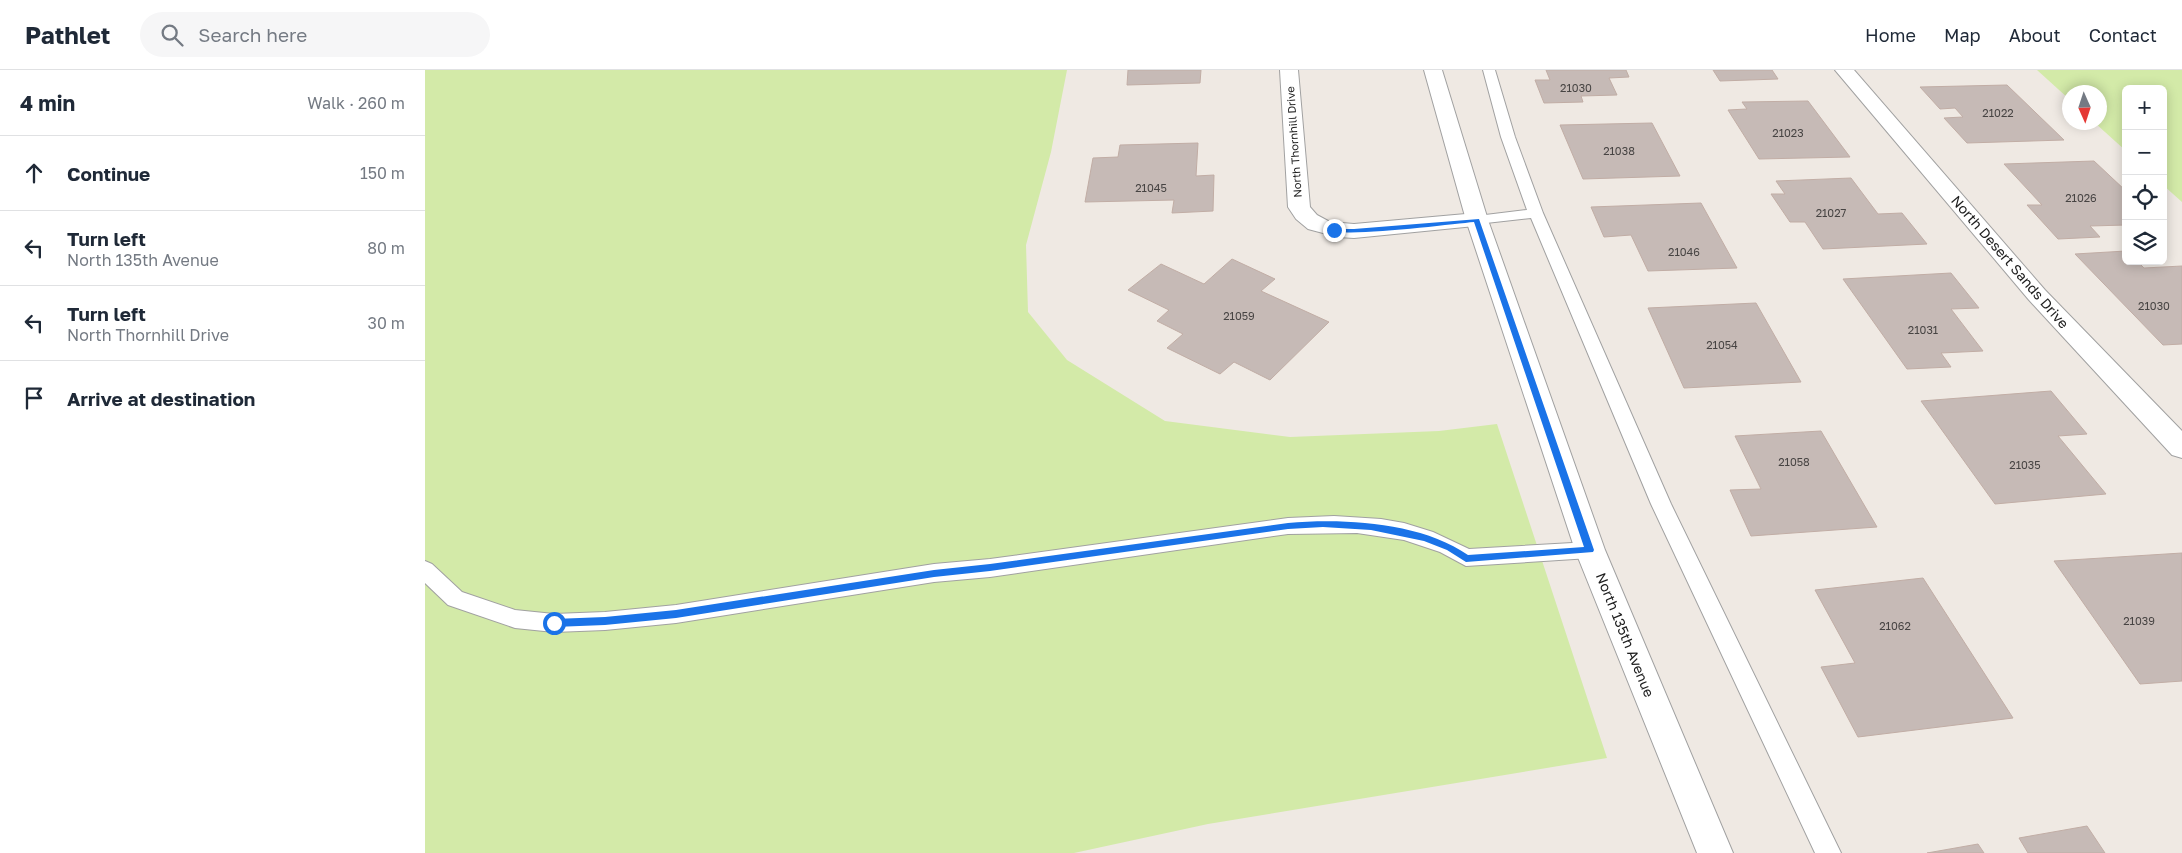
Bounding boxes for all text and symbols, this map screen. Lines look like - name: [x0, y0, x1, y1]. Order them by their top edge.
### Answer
- search box: [140, 12, 490, 57]
- text: Pathlet: [25, 20, 110, 49]
- icon: search: [158, 21, 186, 49]
- text: Search here: [198, 23, 307, 46]
- text: Home: [1865, 24, 1916, 46]
- text: Map: [1944, 24, 1981, 46]
- text: About: [2009, 24, 2061, 46]
- text: Contact: [2089, 24, 2157, 46]
- house number: 21030: [1560, 81, 1592, 94]
- north arrow: [2062, 85, 2107, 130]
- map controls: [2122, 85, 2167, 265]
- button: +: [2122, 85, 2167, 130]
- street label: North Thornhill Drive: [1283, 86, 1304, 198]
- text: 4 min: [20, 90, 75, 116]
- text: Walk · 260 m: [307, 93, 405, 113]
- house number: 21022: [1982, 106, 2014, 119]
- house number: 21023: [1772, 126, 1804, 139]
- button: −: [2122, 130, 2167, 175]
- house number: 21038: [1603, 144, 1635, 157]
- icon: ahead: [20, 159, 48, 187]
- text: Continue: [67, 162, 150, 185]
- text: 150 m: [360, 163, 405, 183]
- button: locate: [2122, 175, 2167, 220]
- house number: 21045: [1135, 181, 1167, 194]
- house number: 21026: [2065, 191, 2097, 204]
- street label: North Desert Sands Drive: [1948, 192, 2073, 332]
- house number: 21027: [1816, 206, 1847, 219]
- route end: [1323, 219, 1346, 242]
- button: layers: [2122, 220, 2167, 265]
- text: Turn left: [67, 227, 146, 250]
- icon: left: [20, 234, 48, 262]
- text: 80 m: [367, 238, 405, 258]
- house number: 21046: [1668, 245, 1700, 258]
- text: North 135th Avenue: [67, 250, 219, 270]
- house number: 21030: [2138, 299, 2170, 312]
- text: Turn left: [67, 302, 146, 325]
- icon: left: [20, 309, 48, 337]
- house number: 21059: [1223, 309, 1255, 322]
- text: 30 m: [368, 313, 405, 333]
- house number: 21031: [1908, 323, 1938, 336]
- text: North Thornhill Drive: [67, 325, 229, 345]
- house number: 21054: [1706, 338, 1738, 351]
- icon: arrive: [20, 384, 48, 412]
- text: Arrive at destination: [67, 387, 255, 410]
- house number: 21058: [1778, 455, 1810, 468]
- house number: 21035: [2009, 458, 2041, 471]
- street label: North 135th Avenue: [1593, 570, 1658, 700]
- route start: [543, 612, 566, 635]
- house number: 21039: [2123, 614, 2155, 627]
- house number: 21062: [1879, 619, 1911, 632]

